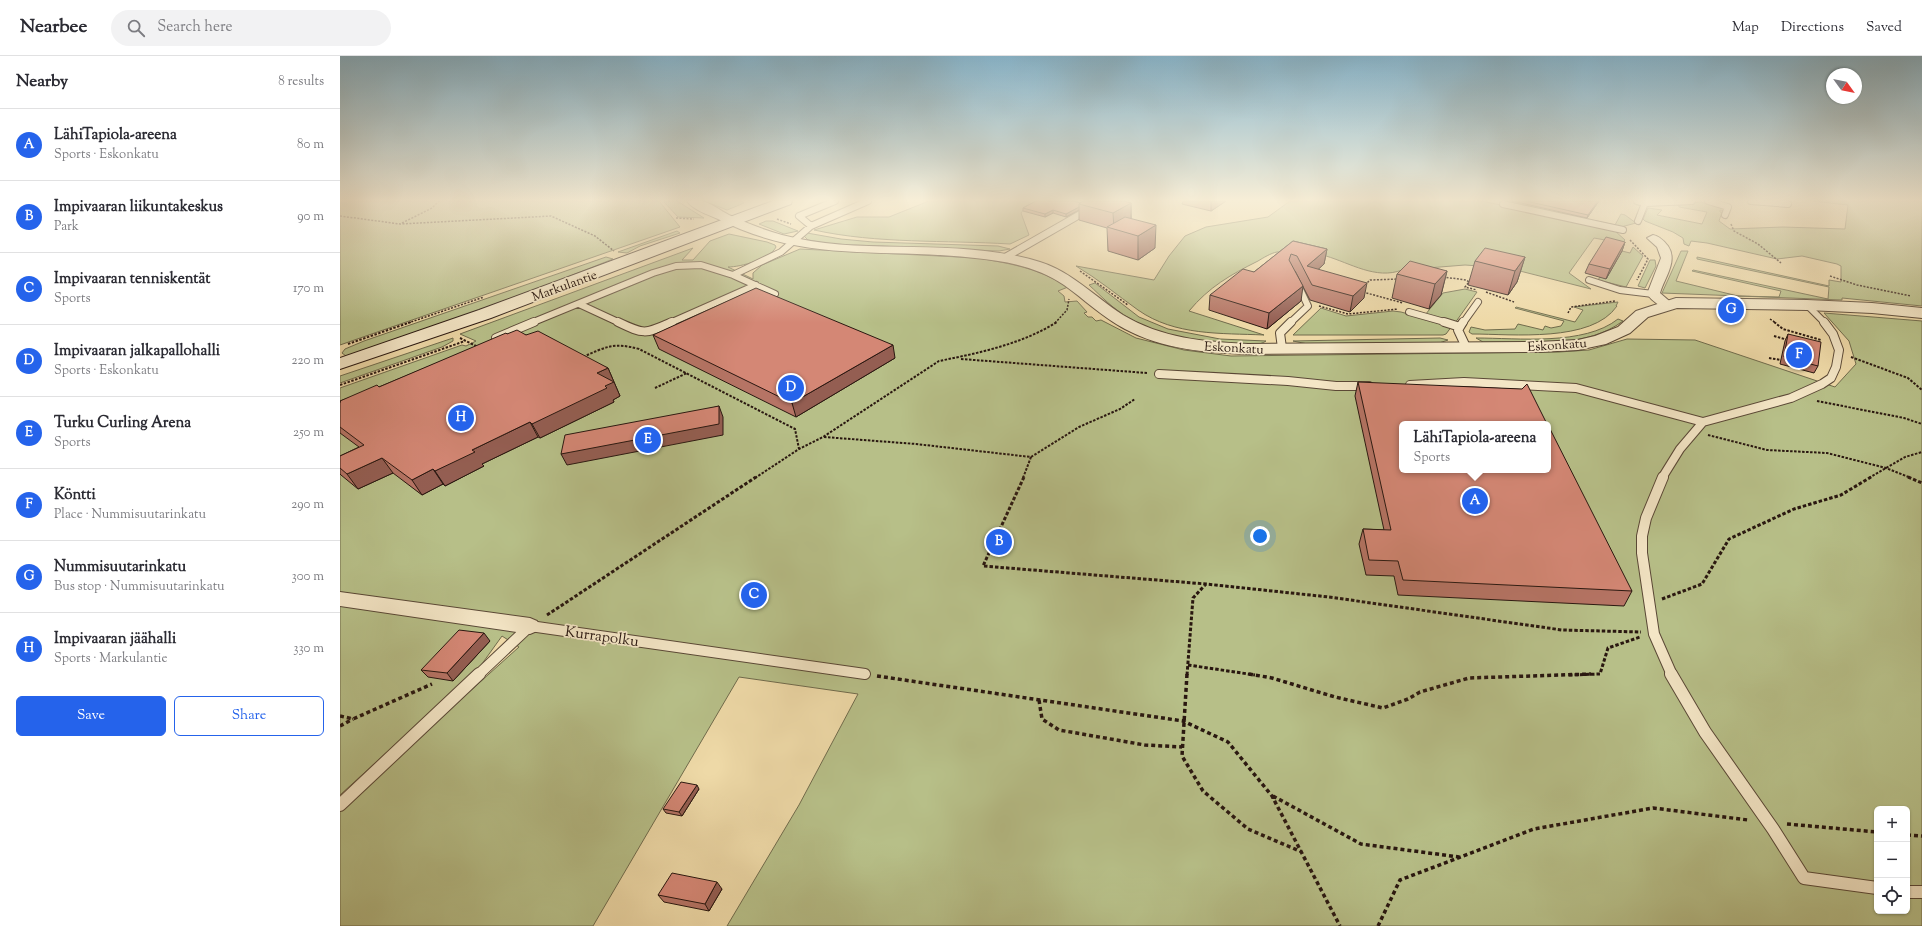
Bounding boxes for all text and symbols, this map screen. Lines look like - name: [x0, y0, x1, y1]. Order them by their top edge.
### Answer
- search box: [111, 10, 391, 46]
- text: Nearbee: [20, 14, 87, 41]
- icon: search: [125, 17, 147, 39]
- text: Search here: [157, 17, 233, 38]
- text: Map: [1732, 18, 1759, 38]
- text: Directions: [1781, 18, 1844, 38]
- text: Saved: [1866, 18, 1902, 38]
- north arrow: [1826, 68, 1862, 104]
- text: Nearby: [16, 70, 68, 94]
- text: 8 results: [278, 73, 324, 91]
- text: LähiTapiola-areena: [54, 125, 177, 146]
- text: A: [24, 136, 34, 154]
- text: 80 m: [297, 136, 324, 154]
- text: Sports · Eskonkatu: [54, 146, 159, 164]
- text: Impivaaran liikuntakeskus: [54, 197, 223, 218]
- text: B: [25, 208, 33, 226]
- text: 90 m: [297, 208, 324, 226]
- text: Park: [54, 218, 79, 236]
- street label: Markulantie: [530, 267, 600, 307]
- text: Impivaaran tenniskentät: [54, 269, 210, 290]
- text: C: [24, 280, 34, 298]
- text: 170 m: [293, 280, 324, 298]
- text: Sports: [54, 290, 91, 308]
- pin: G: [1718, 295, 1744, 325]
- street label: Eskonkatu: [1527, 335, 1588, 357]
- street label: Eskonkatu: [1204, 338, 1265, 360]
- pin: F: [1786, 340, 1812, 370]
- text: Impivaaran jalkapallohalli: [54, 341, 220, 362]
- text: D: [24, 352, 34, 370]
- text: 220 m: [291, 352, 324, 370]
- text: Sports · Eskonkatu: [54, 362, 159, 380]
- pin: D: [778, 373, 804, 403]
- pin: H: [448, 403, 474, 433]
- text: Turku Curling Arena: [54, 413, 191, 434]
- popup: [1399, 421, 1551, 473]
- text: E: [25, 424, 33, 442]
- text: 250 m: [293, 424, 324, 442]
- pin: E: [635, 425, 661, 455]
- text: LähiTapiola-areena: [1414, 428, 1536, 449]
- text: Sports: [54, 434, 91, 452]
- text: Sports: [1414, 449, 1450, 467]
- text: Köntti: [54, 485, 96, 506]
- pin: A: [1462, 486, 1488, 516]
- text: F: [25, 496, 33, 514]
- text: 290 m: [291, 496, 324, 514]
- text: Place · Nummisuutarinkatu: [54, 506, 206, 524]
- your location: [1250, 526, 1270, 546]
- pin: B: [986, 527, 1012, 557]
- text: Nummisuutarinkatu: [54, 557, 186, 578]
- text: G: [24, 568, 34, 586]
- text: 300 m: [292, 568, 324, 586]
- text: Bus stop · Nummisuutarinkatu: [54, 578, 225, 596]
- pin: C: [741, 580, 767, 610]
- street label: Kurrapolku: [564, 622, 640, 653]
- text: Impivaaran jäähalli: [54, 629, 176, 650]
- text: H: [24, 640, 34, 658]
- text: 330 m: [293, 640, 324, 658]
- text: Sports · Markulantie: [54, 650, 168, 668]
- button: Save: [16, 696, 166, 736]
- button: Share: [174, 696, 324, 736]
- map controls: [1874, 806, 1910, 914]
- button: +: [1874, 806, 1910, 842]
- button: −: [1874, 842, 1910, 878]
- button: locate: [1874, 878, 1910, 914]

